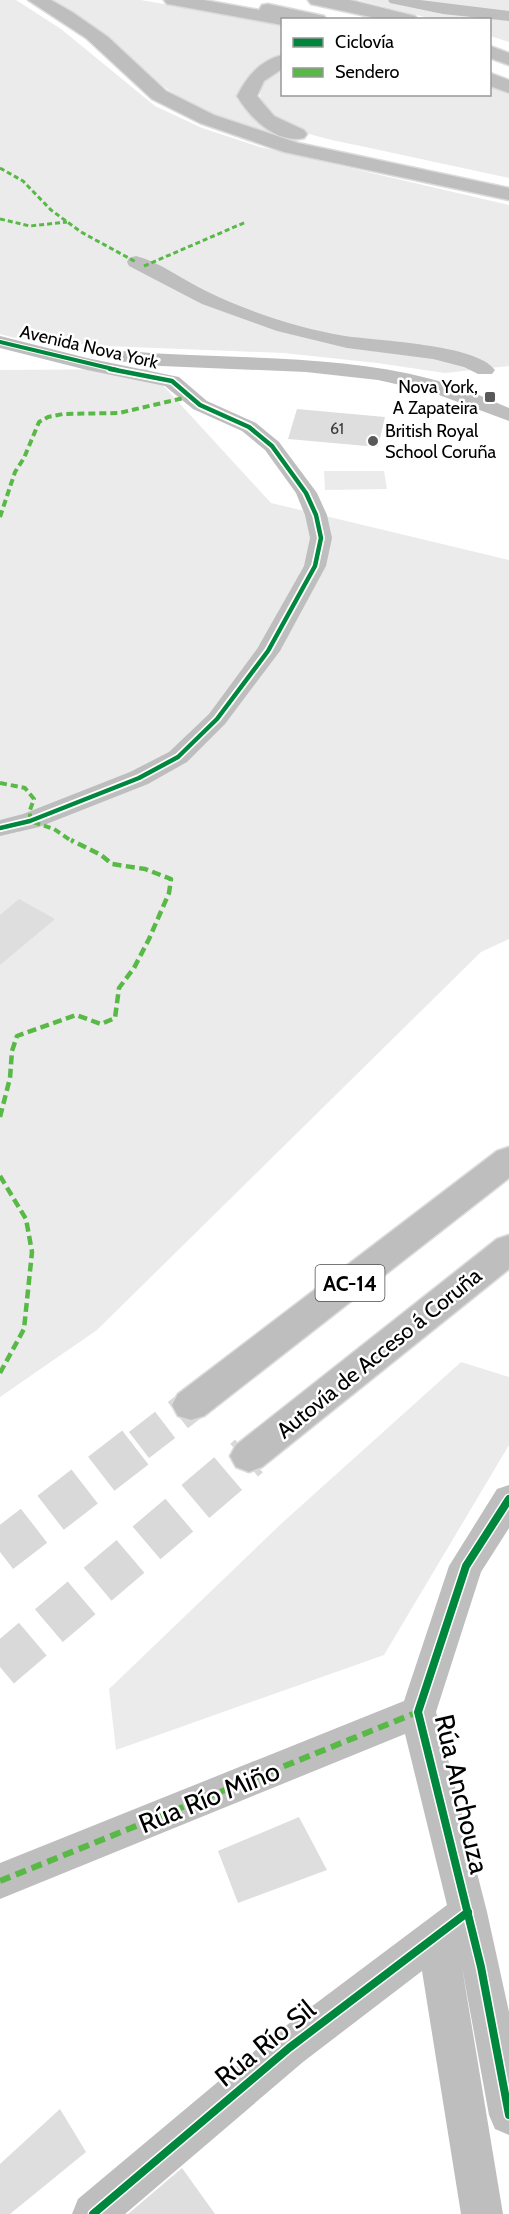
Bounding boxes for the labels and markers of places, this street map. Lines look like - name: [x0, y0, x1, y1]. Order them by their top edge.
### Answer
- place label: Nova York, A Zapateira: [393, 376, 478, 419]
- marker: Nova York, A Zapateira: [483, 390, 497, 404]
- place label: British Royal School Coruña: [385, 420, 496, 463]
- marker: British Royal School Coruña: [366, 434, 380, 448]

